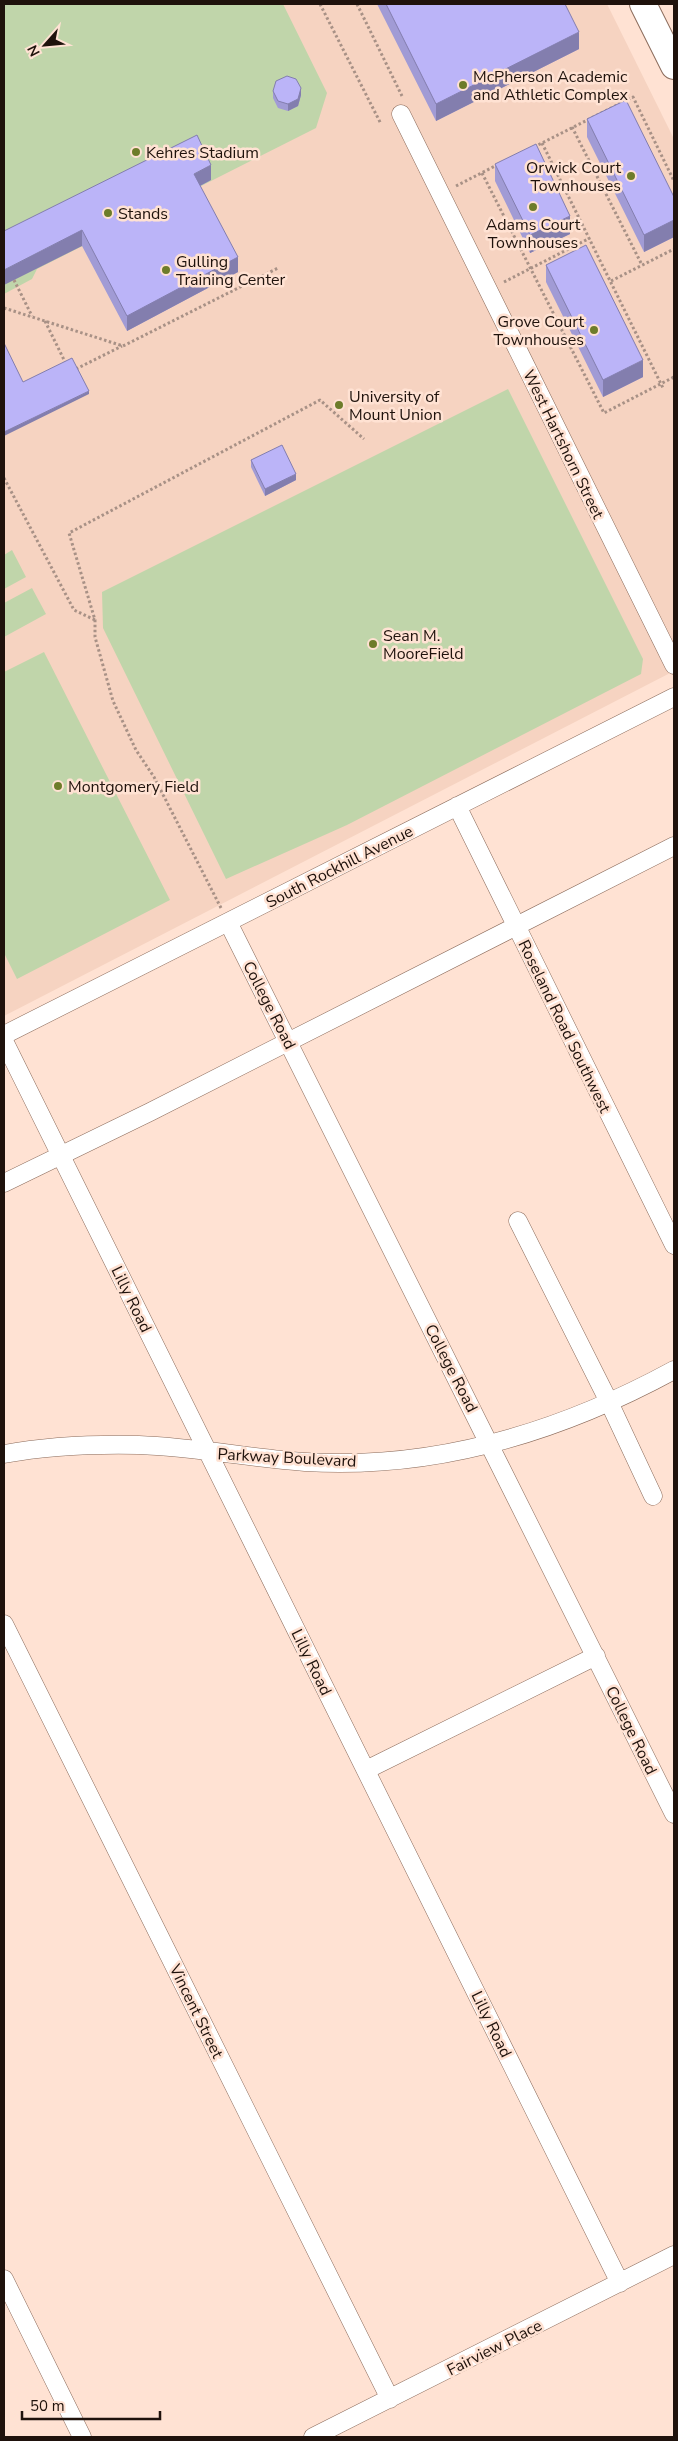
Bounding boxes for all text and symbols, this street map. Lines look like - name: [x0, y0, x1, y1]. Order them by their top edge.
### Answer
- north arrow: [20, 20, 70, 70]
- text: N: [23, 42, 45, 60]
- place label: McPherson Academic and Athletic Complex: [473, 66, 628, 106]
- marker: McPherson Academic and Athletic Complex: [457, 79, 469, 91]
- place label: Kehres Stadium: [146, 142, 259, 164]
- marker: Kehres Stadium: [130, 146, 142, 158]
- place label: Orwick Court Townhouses: [526, 157, 621, 197]
- marker: Orwick Court Townhouses: [625, 170, 637, 182]
- marker: Adams Court Townhouses: [527, 201, 539, 213]
- place label: Stands: [118, 203, 168, 225]
- marker: Stands: [102, 207, 114, 219]
- place label: Adams Court Townhouses: [486, 214, 581, 254]
- place label: Gulling Training Center: [176, 251, 285, 291]
- marker: Gulling Training Center: [160, 264, 172, 276]
- place label: Grove Court Townhouses: [493, 311, 584, 351]
- marker: Grove Court Townhouses: [588, 324, 600, 336]
- street label: West Hartshorn Street: [517, 366, 609, 523]
- place label: University of Mount Union: [349, 386, 442, 426]
- marker: University of Mount Union: [333, 399, 345, 411]
- place label: Sean M. MooreField: [383, 625, 464, 665]
- marker: Sean M. MooreField: [367, 638, 379, 650]
- place label: Montgomery Field: [68, 776, 199, 798]
- marker: Montgomery Field: [52, 780, 64, 792]
- street label: South Rockhill Avenue: [262, 820, 417, 914]
- street label: Roseland Road Southwest: [513, 936, 616, 1117]
- street label: College Road: [237, 958, 301, 1053]
- street label: Lilly Road: [106, 1263, 157, 1336]
- street label: College Road: [419, 1321, 483, 1416]
- street label: Parkway Boulevard: [217, 1443, 357, 1473]
- street label: Lilly Road: [286, 1626, 337, 1699]
- street label: College Road: [600, 1682, 662, 1779]
- street label: Vincent Street: [163, 1960, 229, 2062]
- street label: Lilly Road: [466, 1988, 517, 2061]
- street label: Fairview Place: [443, 2315, 546, 2381]
- scale bar: [22, 2388, 160, 2420]
- text: 50 m: [30, 2396, 65, 2416]

